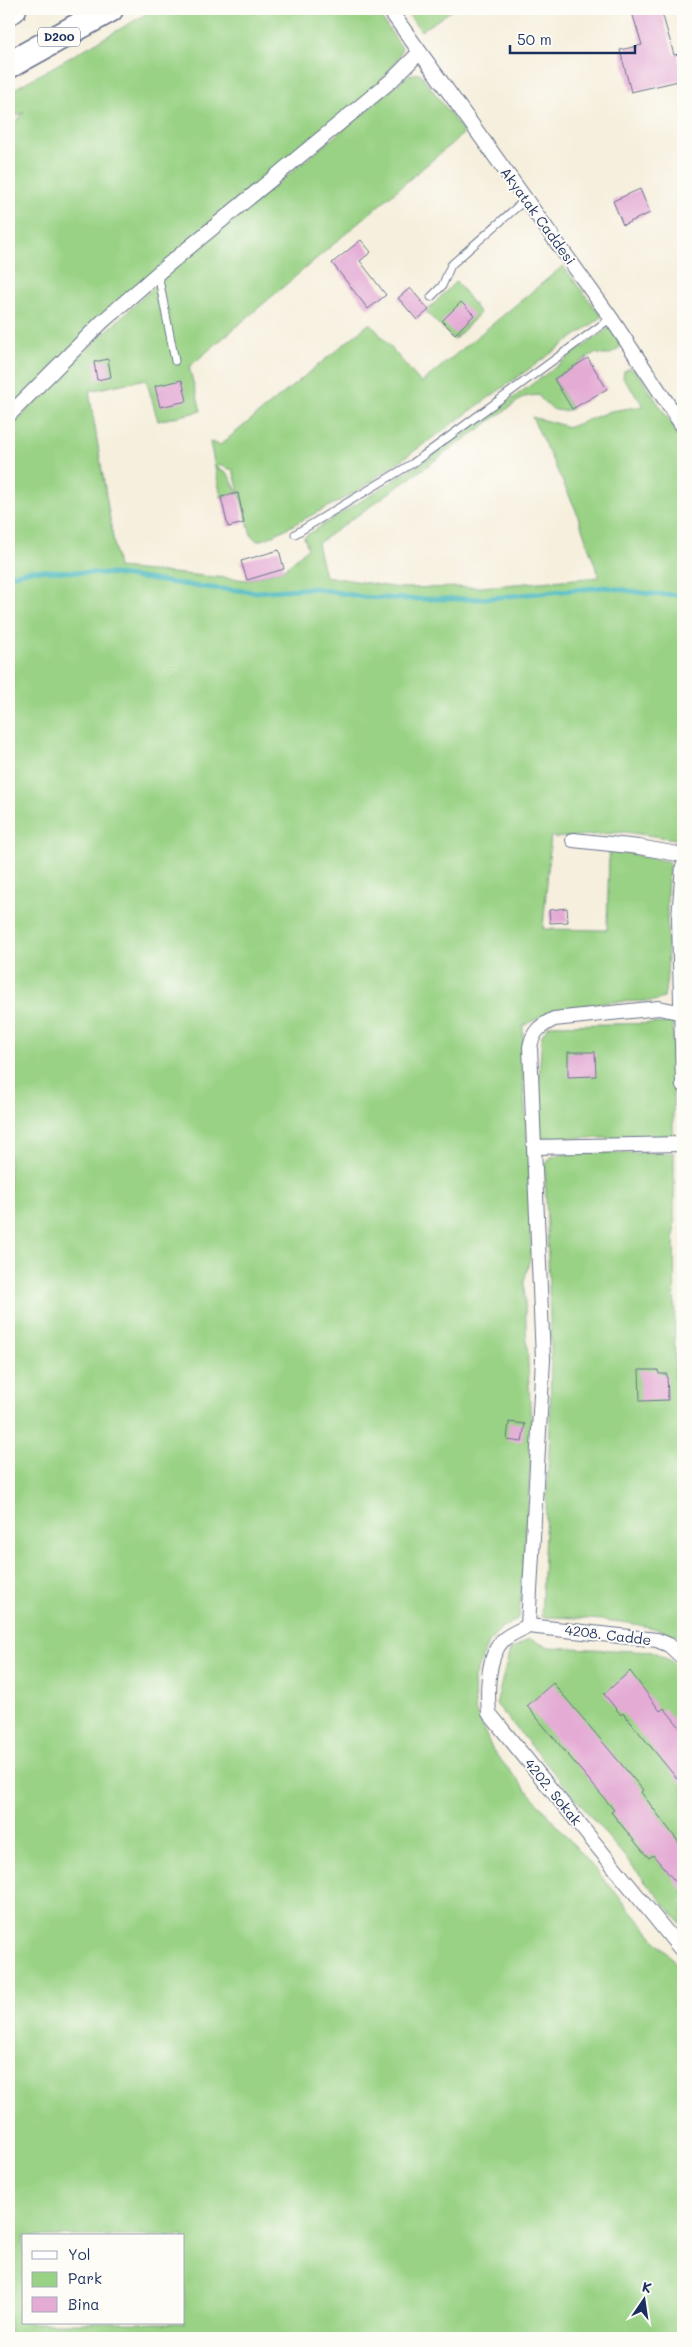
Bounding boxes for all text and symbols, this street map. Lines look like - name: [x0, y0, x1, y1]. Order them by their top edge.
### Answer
- scale bar: [510, 22, 634, 54]
- road number: D200: [38, 28, 80, 46]
- text: 50 m: [517, 29, 552, 49]
- street label: Akyatak Caddesi: [497, 163, 580, 268]
- street label: 4208. Cadde: [564, 1620, 652, 1649]
- street label: 4202. Sokak: [521, 1754, 586, 1829]
- legend: [22, 2234, 185, 2324]
- text: Yol: [68, 2244, 91, 2264]
- text: Park: [68, 2268, 102, 2288]
- north arrow: [620, 2274, 670, 2324]
- text: K: [640, 2277, 654, 2297]
- text: Bina: [68, 2294, 100, 2314]

